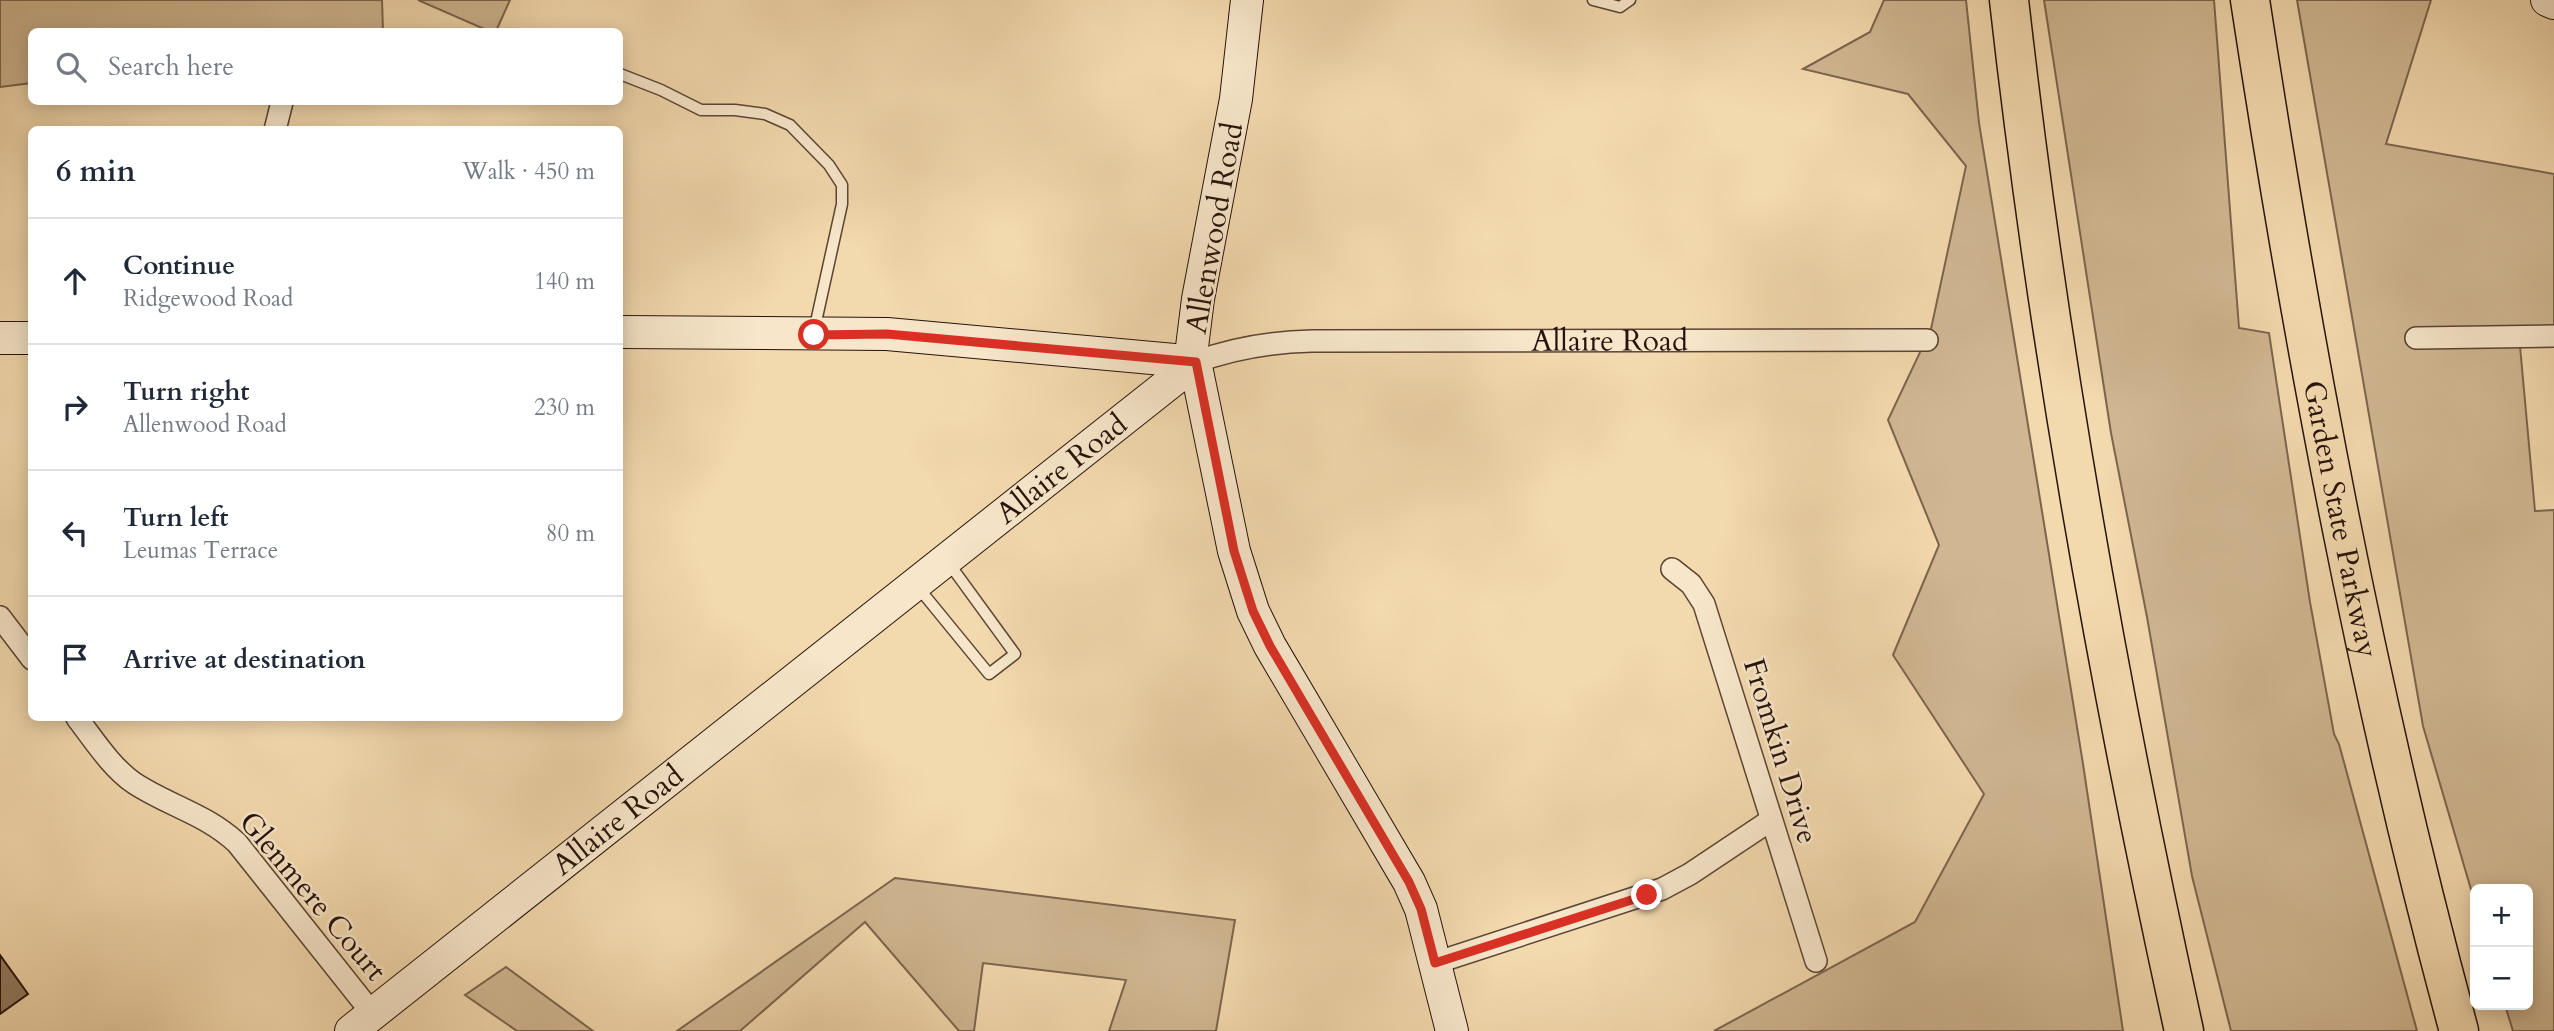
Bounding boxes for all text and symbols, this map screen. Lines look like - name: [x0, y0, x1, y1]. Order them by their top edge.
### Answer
- search box: [28, 28, 623, 105]
- icon: search: [52, 48, 90, 86]
- text: Search here: [108, 49, 234, 84]
- street label: Allenwood Road: [1176, 119, 1253, 337]
- text: 6 min: [56, 151, 136, 192]
- text: Walk · 450 m: [462, 156, 595, 187]
- text: Continue: [123, 248, 235, 283]
- icon: ahead: [56, 262, 94, 300]
- text: 140 m: [534, 266, 595, 297]
- text: Ridgewood Road: [123, 283, 293, 314]
- route start: [798, 319, 829, 350]
- street label: Allaire Road: [1531, 320, 1688, 362]
- text: Turn right: [123, 374, 250, 409]
- street label: Garden State Parkway: [2293, 377, 2388, 662]
- icon: right: [56, 388, 94, 426]
- text: 230 m: [534, 392, 595, 423]
- street label: Allaire Road: [988, 404, 1136, 534]
- text: Allenwood Road: [123, 409, 287, 440]
- text: Turn left: [123, 500, 228, 535]
- icon: left: [56, 514, 94, 552]
- text: 80 m: [546, 518, 595, 549]
- text: Leumas Terrace: [123, 535, 278, 566]
- icon: arrive: [56, 640, 94, 678]
- text: Arrive at destination: [123, 642, 366, 677]
- street label: Fromkin Drive: [1733, 653, 1828, 849]
- street label: Allaire Road: [544, 756, 692, 885]
- street label: Glenmere Court: [230, 803, 396, 990]
- route end: [1631, 879, 1662, 910]
- map controls: [2470, 884, 2533, 1010]
- button: +: [2470, 884, 2533, 947]
- button: −: [2470, 947, 2533, 1010]

